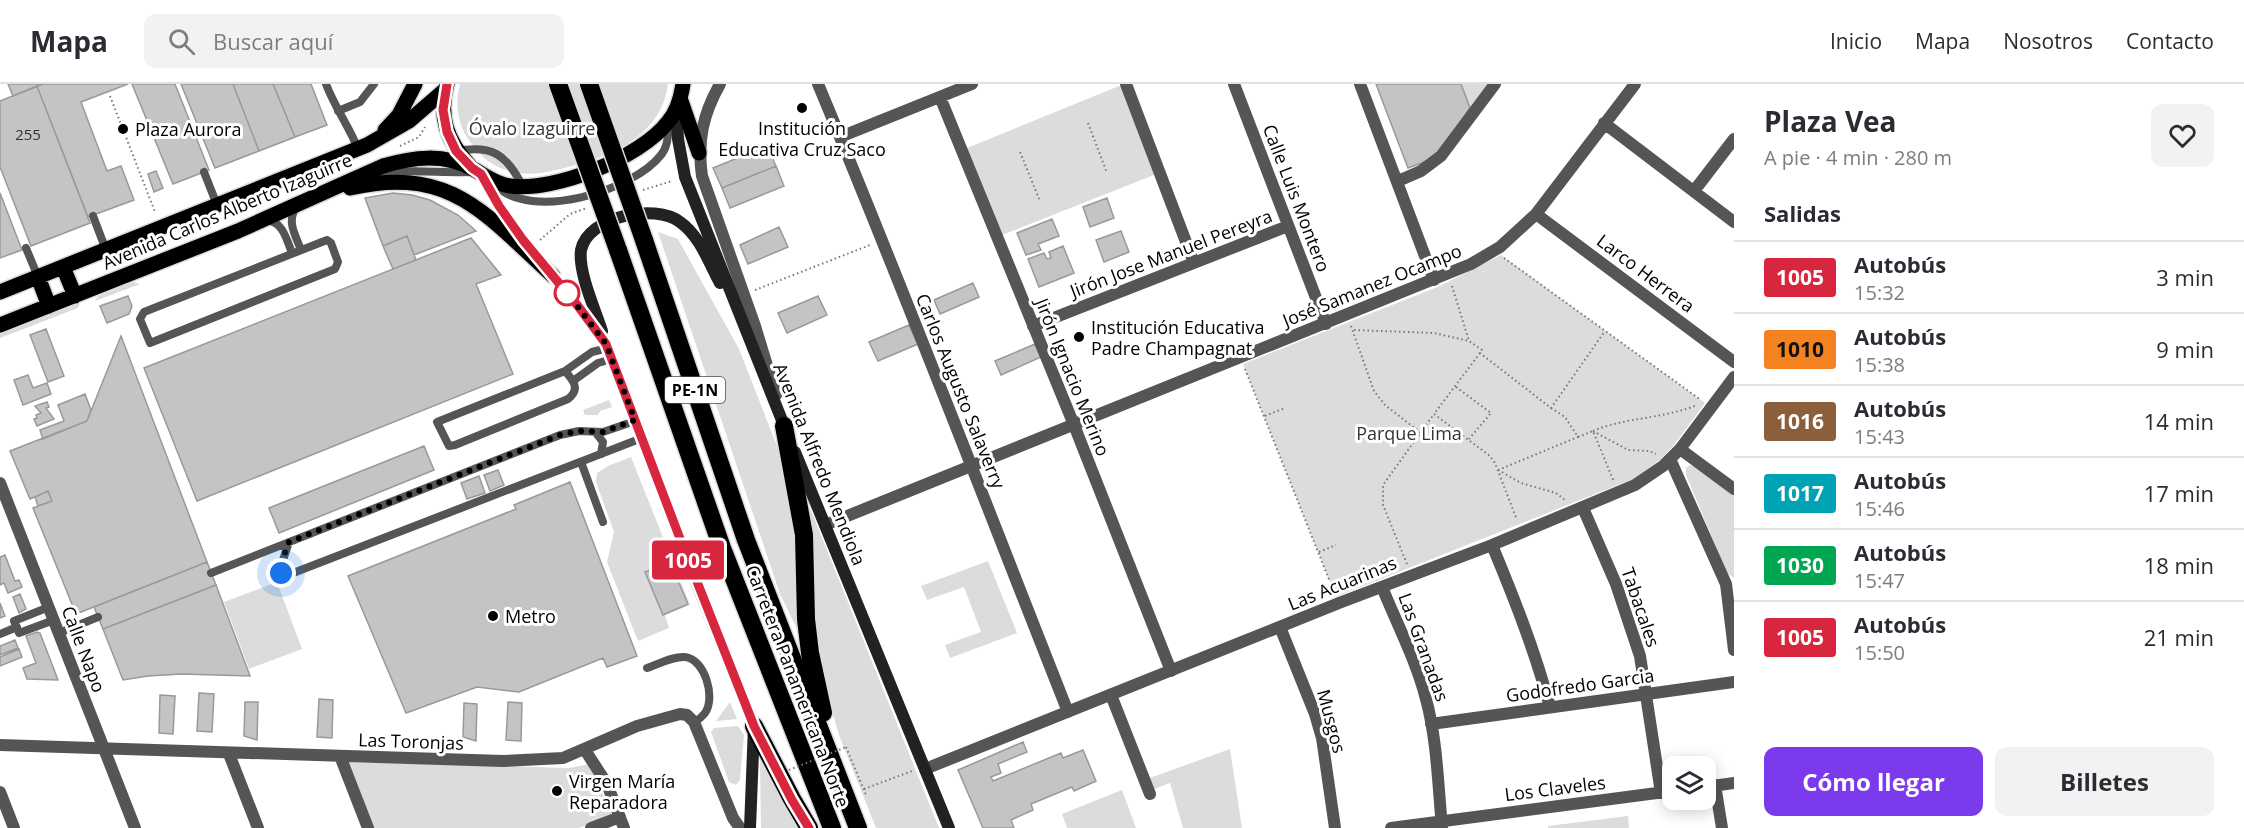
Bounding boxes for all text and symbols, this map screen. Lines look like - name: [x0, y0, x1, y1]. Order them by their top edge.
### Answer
- search box: [144, 14, 564, 68]
- text: Mapa: [30, 22, 108, 60]
- icon: search: [165, 25, 198, 58]
- text: Buscar aquí: [213, 26, 333, 56]
- text: Inicio: [1830, 27, 1882, 55]
- text: Mapa: [1915, 27, 1970, 55]
- text: Nosotros: [2003, 27, 2093, 55]
- text: Contacto: [2126, 27, 2214, 55]
- marker: Institución Educativa Cruz Saco: [795, 101, 809, 115]
- text: Plaza Vea: [1764, 102, 1897, 140]
- button: heart: [2151, 104, 2214, 167]
- park label: Óvalo Izaguirre: [469, 116, 595, 140]
- place label: Institución Educativa Cruz Saco: [718, 116, 886, 161]
- place label: Plaza Aurora: [135, 117, 241, 141]
- street label: Calle Luis Montero: [1258, 121, 1336, 275]
- marker: Plaza Aurora: [116, 122, 130, 136]
- house number: 255: [15, 124, 41, 144]
- text: A pie · 4 min · 280 m: [1764, 144, 1952, 171]
- street label: Avenida Carlos Alberto Izaguirre: [98, 147, 356, 275]
- text: Salidas: [1764, 198, 1841, 228]
- street label: Jirón Jose Manuel Pereyra: [1065, 203, 1276, 303]
- street label: Larco Herrera: [1592, 228, 1700, 318]
- street label: José Samanez Ocampo: [1277, 238, 1465, 333]
- text: Autobús: [1854, 249, 1946, 279]
- text: 3 min: [2156, 262, 2214, 292]
- text: 1005: [1776, 263, 1824, 291]
- text: 15:32: [1854, 279, 1905, 306]
- unlabelled marker: [554, 280, 580, 306]
- street label: Carlos Augusto Salaverry: [911, 290, 1012, 493]
- street label: Jirón Ignacio Merino: [1030, 293, 1116, 459]
- place label: Institución Educativa Padre Champagnat: [1091, 315, 1264, 360]
- text: Autobús: [1854, 321, 1946, 351]
- marker: Institución Educativa Padre Champagnat: [1072, 330, 1086, 344]
- text: 9 min: [2156, 334, 2214, 364]
- text: 1010: [1776, 335, 1824, 363]
- text: 15:38: [1854, 351, 1905, 378]
- street label: Avenida Alfredo Mendiola: [768, 359, 872, 569]
- road number: PE-1N: [665, 377, 725, 403]
- text: Autobús: [1854, 393, 1946, 423]
- text: 14 min: [2144, 406, 2214, 436]
- text: 1016: [1776, 407, 1824, 435]
- park label: Parque Lima: [1356, 421, 1462, 445]
- text: 15:43: [1854, 423, 1905, 450]
- text: Autobús: [1854, 465, 1946, 495]
- text: 17 min: [2144, 478, 2214, 508]
- text: 1017: [1776, 479, 1824, 507]
- text: 15:46: [1854, 495, 1905, 522]
- text: Autobús: [1854, 537, 1946, 567]
- line badge: 1005: [646, 540, 730, 580]
- text: 1005: [664, 546, 712, 574]
- street label: Las Acuarinas: [1284, 550, 1400, 616]
- text: 18 min: [2144, 550, 2214, 580]
- text: 1030: [1776, 551, 1824, 579]
- your location: [266, 558, 296, 588]
- street label: Carretera Panamericana Norte: [741, 561, 855, 811]
- street label: Tabacales: [1616, 564, 1666, 650]
- text: 15:47: [1854, 567, 1905, 594]
- street label: Las Granadas: [1393, 589, 1455, 705]
- street label: Calle Napo: [57, 602, 111, 696]
- place label: Metro: [505, 604, 556, 628]
- marker: Metro: [486, 609, 500, 623]
- text: Autobús: [1854, 609, 1946, 639]
- text: 21 min: [2144, 622, 2214, 652]
- text: 1005: [1776, 623, 1824, 651]
- text: 15:50: [1854, 639, 1905, 666]
- street label: Godofredo Garcia: [1504, 663, 1656, 707]
- street label: Musgos: [1312, 687, 1352, 755]
- street label: Las Toronjas: [358, 727, 464, 755]
- button: Cómo llegar: [1764, 747, 1983, 816]
- button: Billetes: [1995, 747, 2214, 816]
- map controls: [1662, 756, 1716, 810]
- button: layers: [1662, 756, 1716, 810]
- place label: Virgen María Reparadora: [569, 769, 675, 814]
- street label: Los Claveles: [1503, 770, 1607, 806]
- marker: Virgen María Reparadora: [550, 784, 564, 798]

